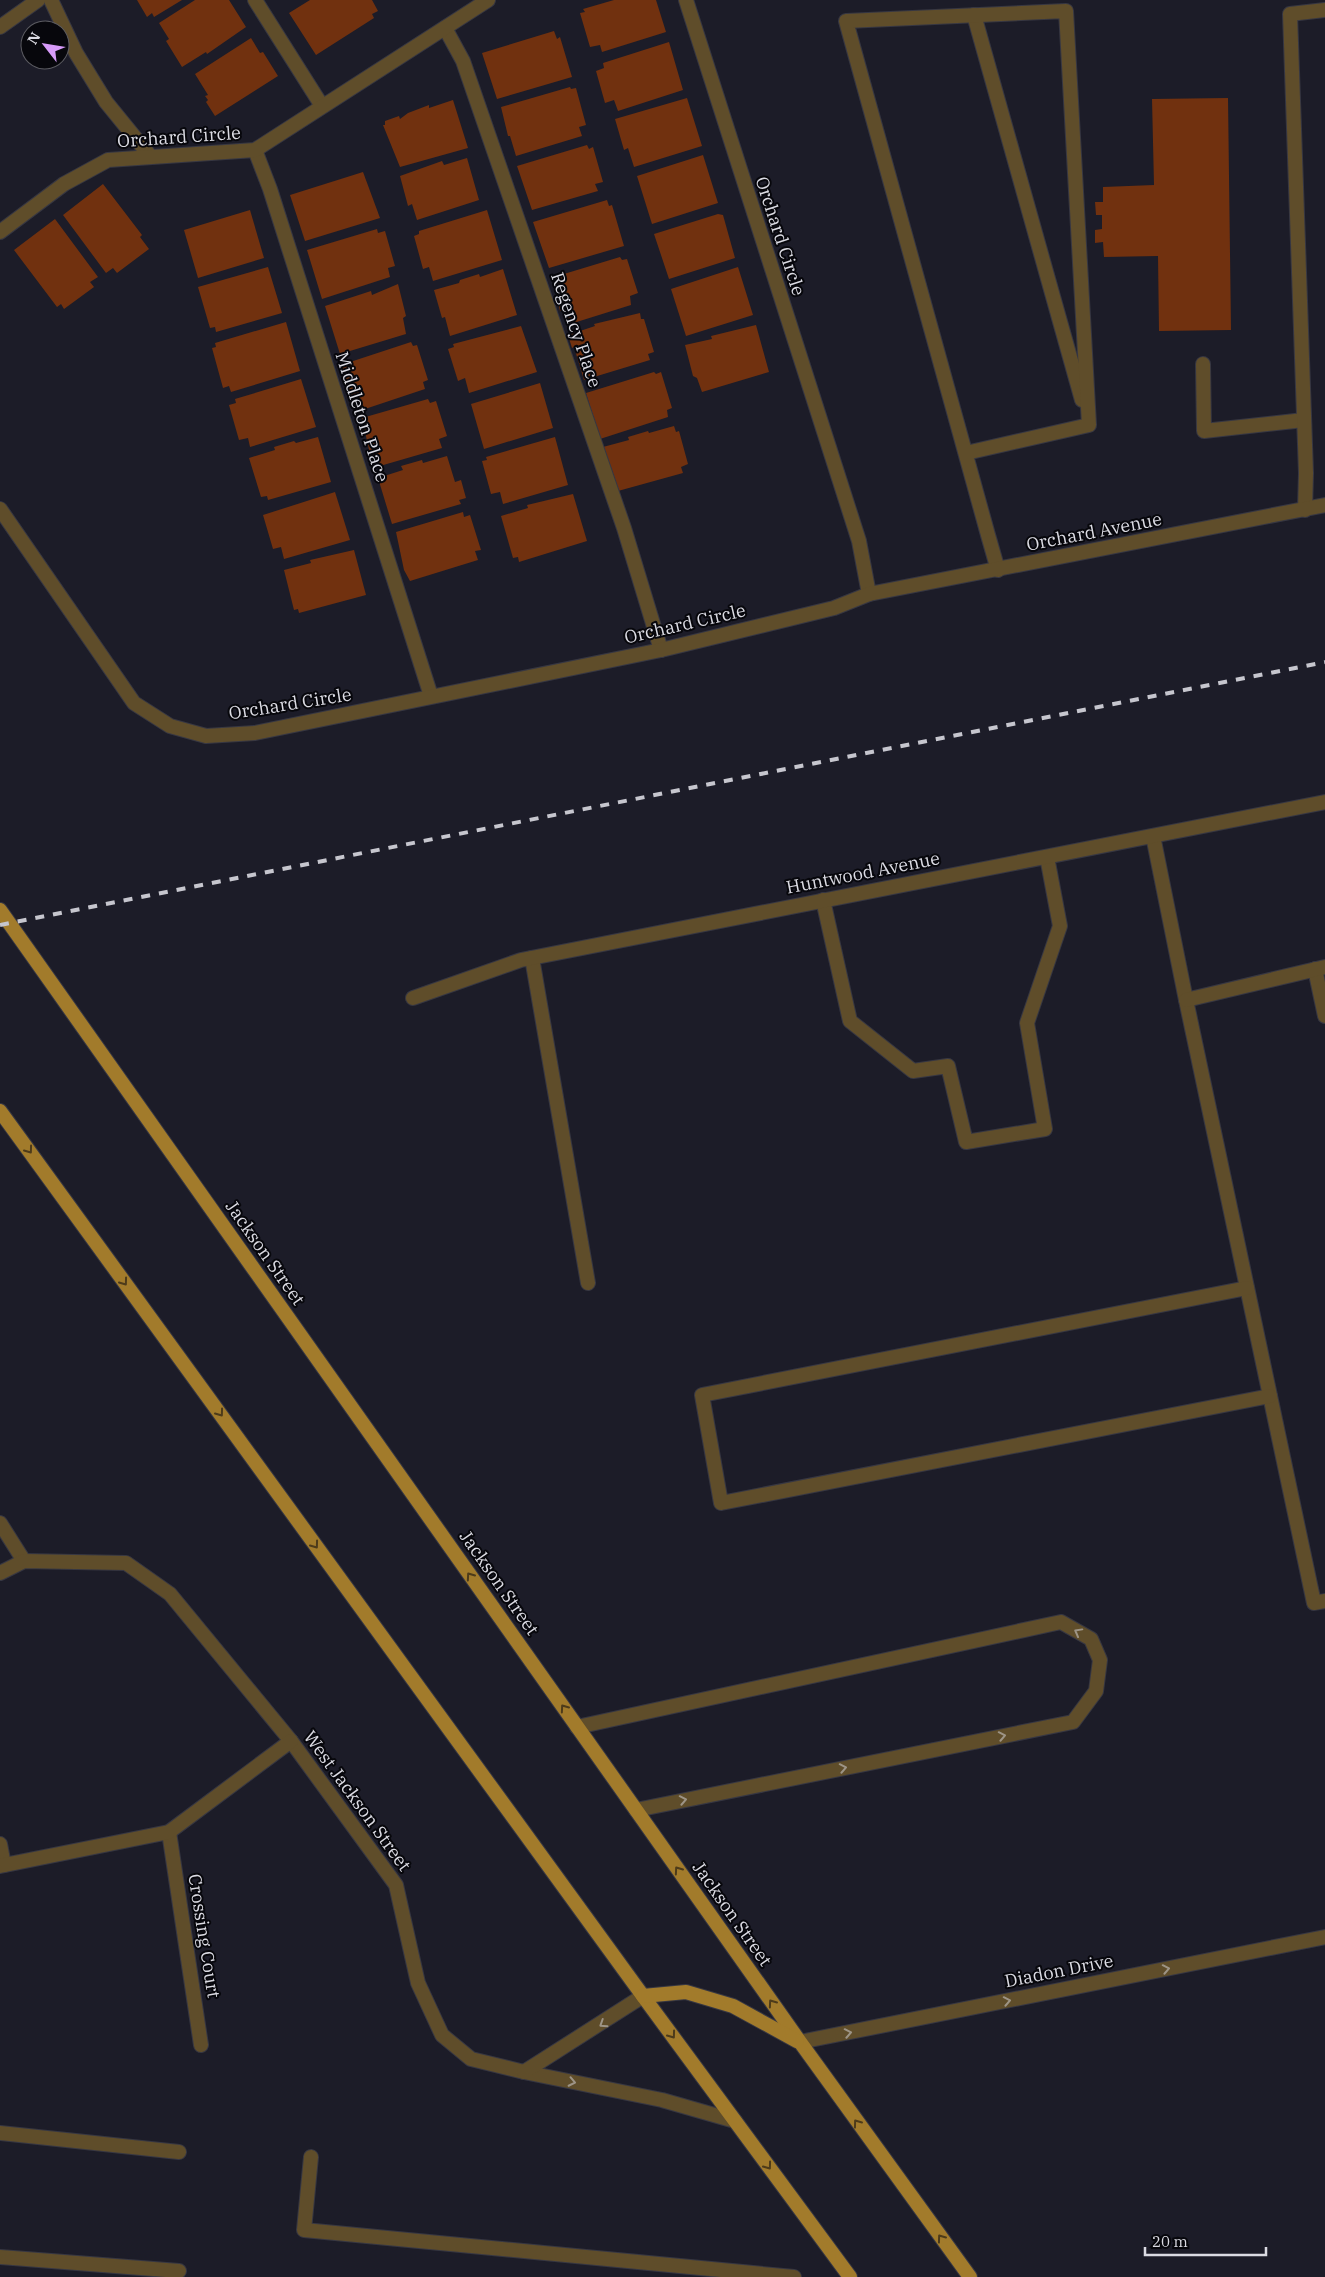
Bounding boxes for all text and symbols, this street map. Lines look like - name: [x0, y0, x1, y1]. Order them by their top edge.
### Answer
- north arrow: [20, 20, 70, 70]
- text: N: [23, 29, 44, 48]
- street label: Orchard Circle: [116, 121, 242, 152]
- street label: Orchard Circle: [750, 173, 811, 298]
- street label: Regency Place: [546, 269, 607, 391]
- street label: Middleton Place: [331, 349, 394, 485]
- street label: Orchard Avenue: [1024, 507, 1164, 556]
- street label: Orchard Circle: [622, 598, 748, 649]
- street label: Orchard Circle: [227, 682, 353, 725]
- street label: Huntwood Avenue: [784, 846, 942, 899]
- one-way arrow: [23, 1144, 32, 1154]
- street label: Jackson Street: [221, 1196, 310, 1310]
- one-way arrow: [118, 1276, 127, 1285]
- one-way arrow: [214, 1407, 222, 1416]
- street label: Jackson Street: [455, 1526, 544, 1640]
- one-way arrow: [309, 1539, 318, 1548]
- one-way arrow: [467, 1572, 476, 1581]
- one-way arrow: [1074, 1628, 1083, 1638]
- one-way arrow: [561, 1704, 570, 1714]
- street label: West Jackson Street: [299, 1726, 416, 1876]
- one-way arrow: [998, 1732, 1007, 1742]
- one-way arrow: [838, 1764, 847, 1774]
- one-way arrow: [679, 1796, 688, 1806]
- street label: Jackson Street: [688, 1857, 777, 1971]
- one-way arrow: [675, 1866, 684, 1876]
- street label: Crossing Court: [183, 1872, 226, 2000]
- street label: Diadon Drive: [1003, 1949, 1115, 1992]
- one-way arrow: [1162, 1964, 1171, 1974]
- one-way arrow: [1002, 1996, 1011, 2006]
- one-way arrow: [769, 1999, 778, 2008]
- one-way arrow: [599, 2017, 608, 2027]
- one-way arrow: [843, 2028, 852, 2038]
- one-way arrow: [666, 2029, 675, 2039]
- one-way arrow: [568, 2076, 576, 2087]
- one-way arrow: [854, 2119, 863, 2129]
- one-way arrow: [762, 2160, 771, 2170]
- scale bar: [1145, 2224, 1266, 2256]
- text: 20 m: [1152, 2232, 1188, 2251]
- one-way arrow: [938, 2234, 947, 2244]

